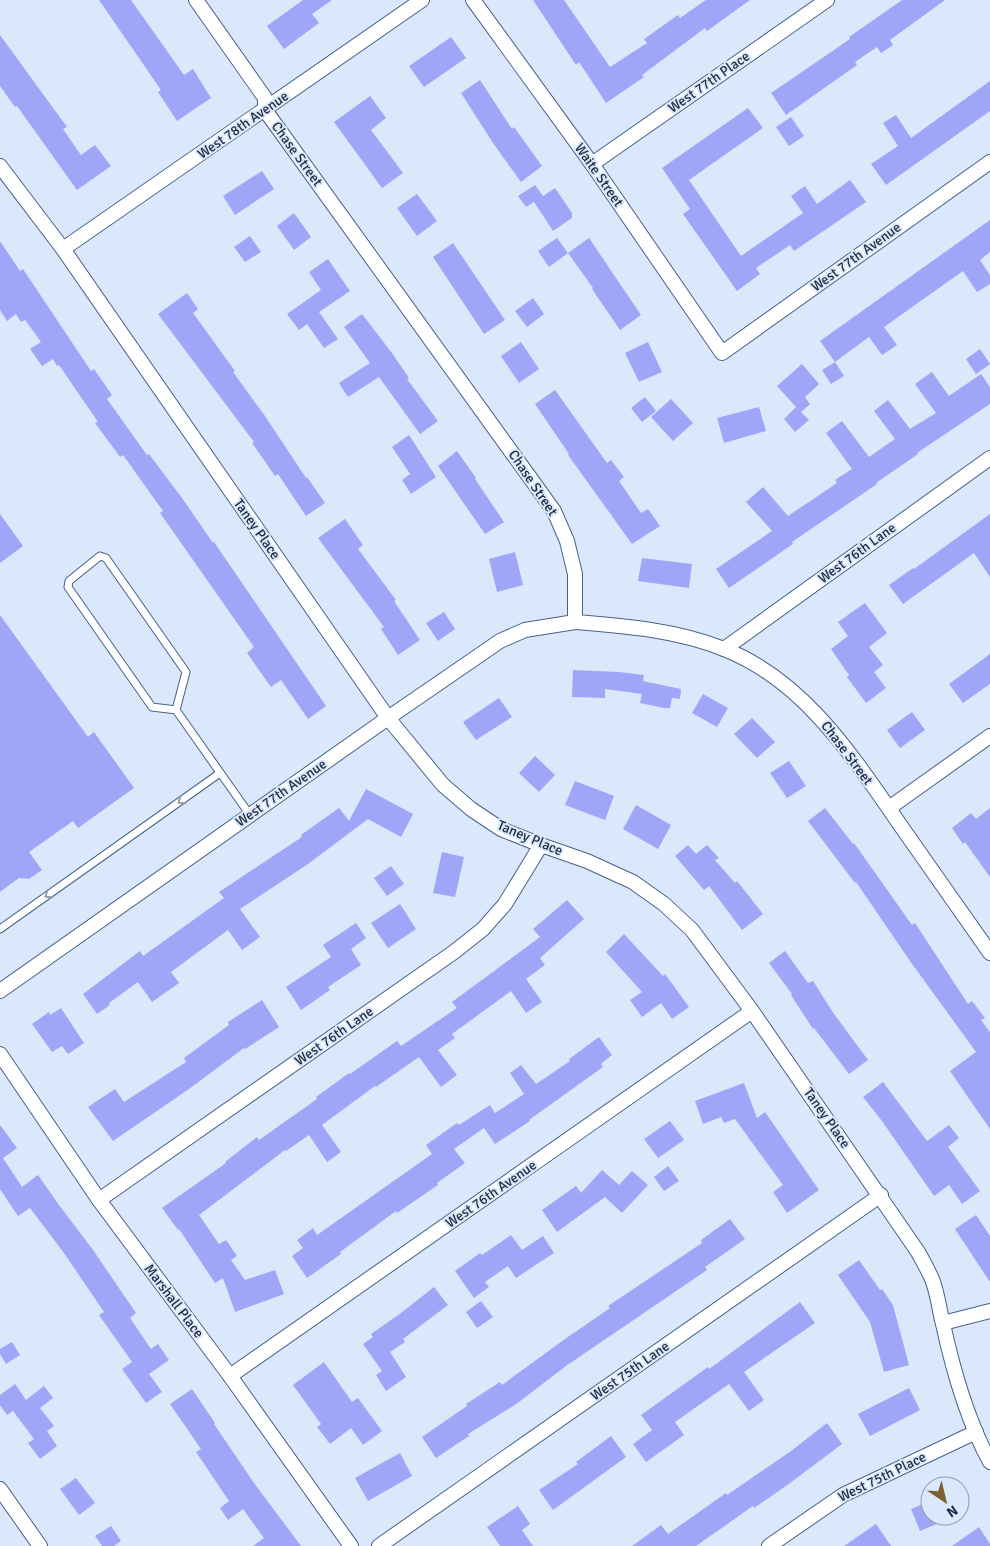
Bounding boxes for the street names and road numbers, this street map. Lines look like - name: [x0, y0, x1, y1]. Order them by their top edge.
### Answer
- street label: West 77th Place: [665, 48, 753, 116]
- street label: West 78th Avenue: [194, 87, 292, 163]
- street label: Chase Street: [268, 118, 326, 190]
- street label: Waite Street: [571, 140, 627, 210]
- street label: West 77th Avenue: [808, 219, 904, 295]
- street label: Chase Street: [505, 447, 561, 519]
- street label: Taney Place: [230, 496, 284, 562]
- street label: West 76th Lane: [815, 519, 899, 587]
- street label: Chase Street: [817, 718, 877, 788]
- street label: West 77th Avenue: [232, 755, 330, 831]
- street label: Taney Place: [495, 817, 565, 859]
- street label: West 76th Lane: [291, 1003, 377, 1069]
- street label: Taney Place: [800, 1085, 854, 1151]
- street label: West 76th Avenue: [442, 1156, 540, 1232]
- street label: Marshall Place: [141, 1261, 207, 1341]
- street label: West 75th Lane: [587, 1338, 673, 1404]
- street label: West 75th Place: [835, 1448, 929, 1506]

